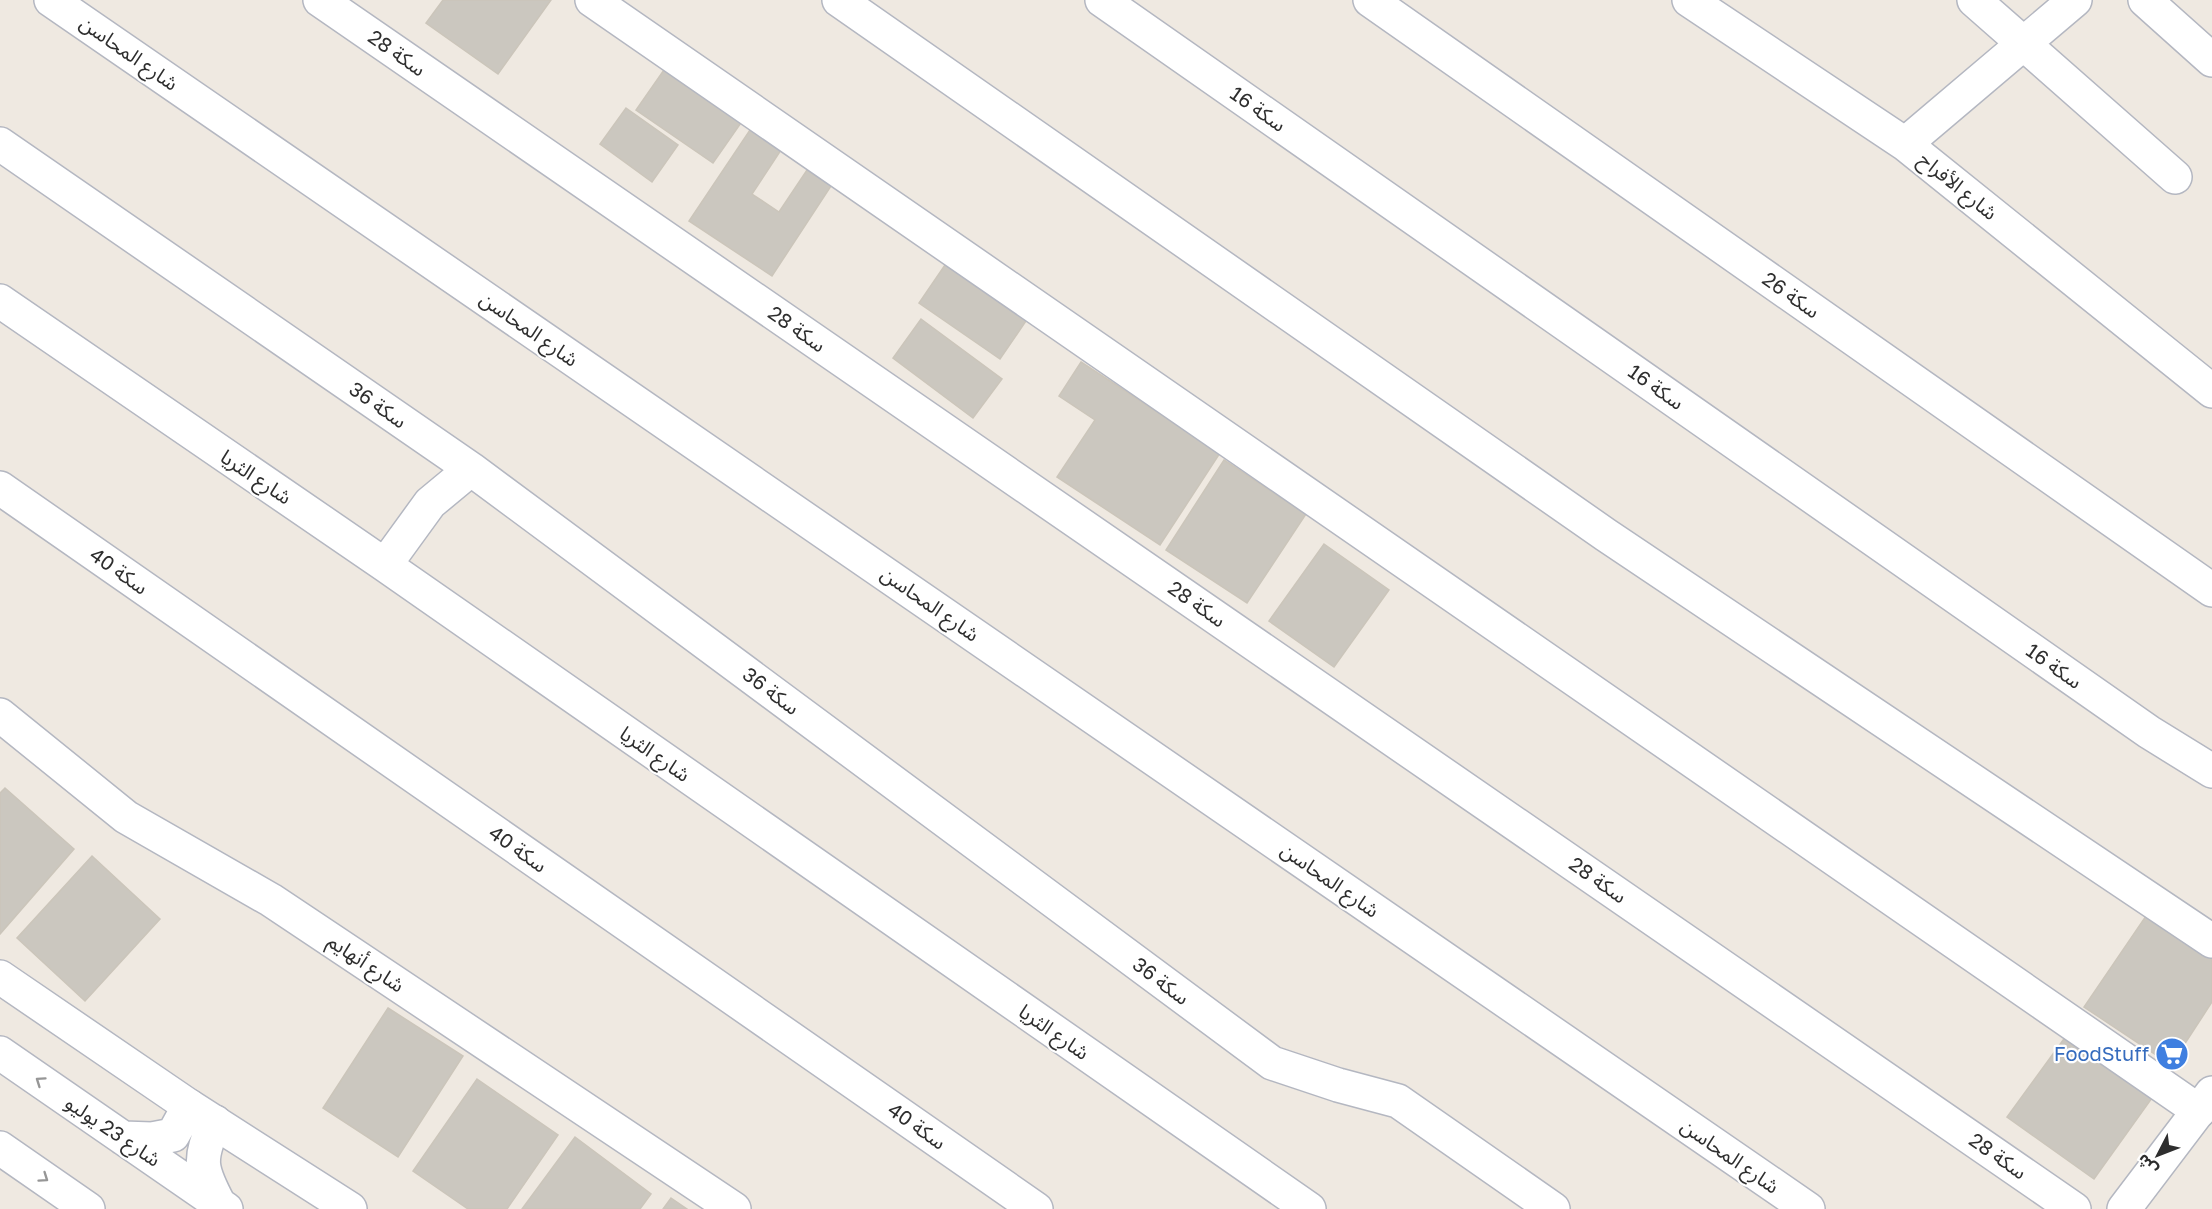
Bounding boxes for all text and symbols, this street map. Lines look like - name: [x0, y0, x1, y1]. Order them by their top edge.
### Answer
- street label: شارع المحاسن: [74, 10, 183, 98]
- street label: سكة 28: [364, 24, 431, 80]
- street label: سكة 16: [1226, 80, 1291, 136]
- street label: شارع الأفراح: [1912, 146, 2003, 227]
- street label: سكة 26: [1758, 266, 1825, 322]
- street label: شارع المحاسن: [474, 286, 583, 374]
- street label: سكة 28: [764, 300, 831, 356]
- street label: سكة 16: [1624, 358, 1689, 414]
- street label: سكة 36: [345, 376, 412, 432]
- street label: شارع الثريا: [214, 444, 297, 512]
- street label: سكة 40: [86, 542, 153, 599]
- street label: شارع المحاسن: [875, 561, 984, 649]
- street label: سكة 28: [1164, 575, 1231, 631]
- street label: سكة 16: [2022, 637, 2087, 693]
- street label: سكة 36: [739, 661, 805, 719]
- street label: شارع الثريا: [613, 720, 695, 789]
- street label: سكة 40: [485, 820, 552, 877]
- street label: شارع المحاسن: [1275, 837, 1384, 925]
- street label: سكة 28: [1565, 851, 1632, 907]
- street label: شارع أنهايم: [321, 928, 409, 1000]
- street label: سكة 36: [1129, 951, 1195, 1009]
- street label: شارع الثريا: [1012, 998, 1094, 1067]
- supermarket icon: FoodStuff: [2154, 1036, 2190, 1072]
- place label: FoodStuff: [2054, 1041, 2149, 1065]
- one-way arrow: [35, 1077, 46, 1088]
- street label: شارع 23 يوليو: [59, 1090, 166, 1174]
- street label: سكة 40: [884, 1097, 951, 1154]
- street label: شارع المحاسن: [1675, 1113, 1784, 1201]
- north arrow: [2128, 1125, 2188, 1185]
- street label: سكة 28: [1965, 1127, 2032, 1183]
- text: ش: [2132, 1150, 2162, 1180]
- one-way arrow: [37, 1171, 48, 1182]

